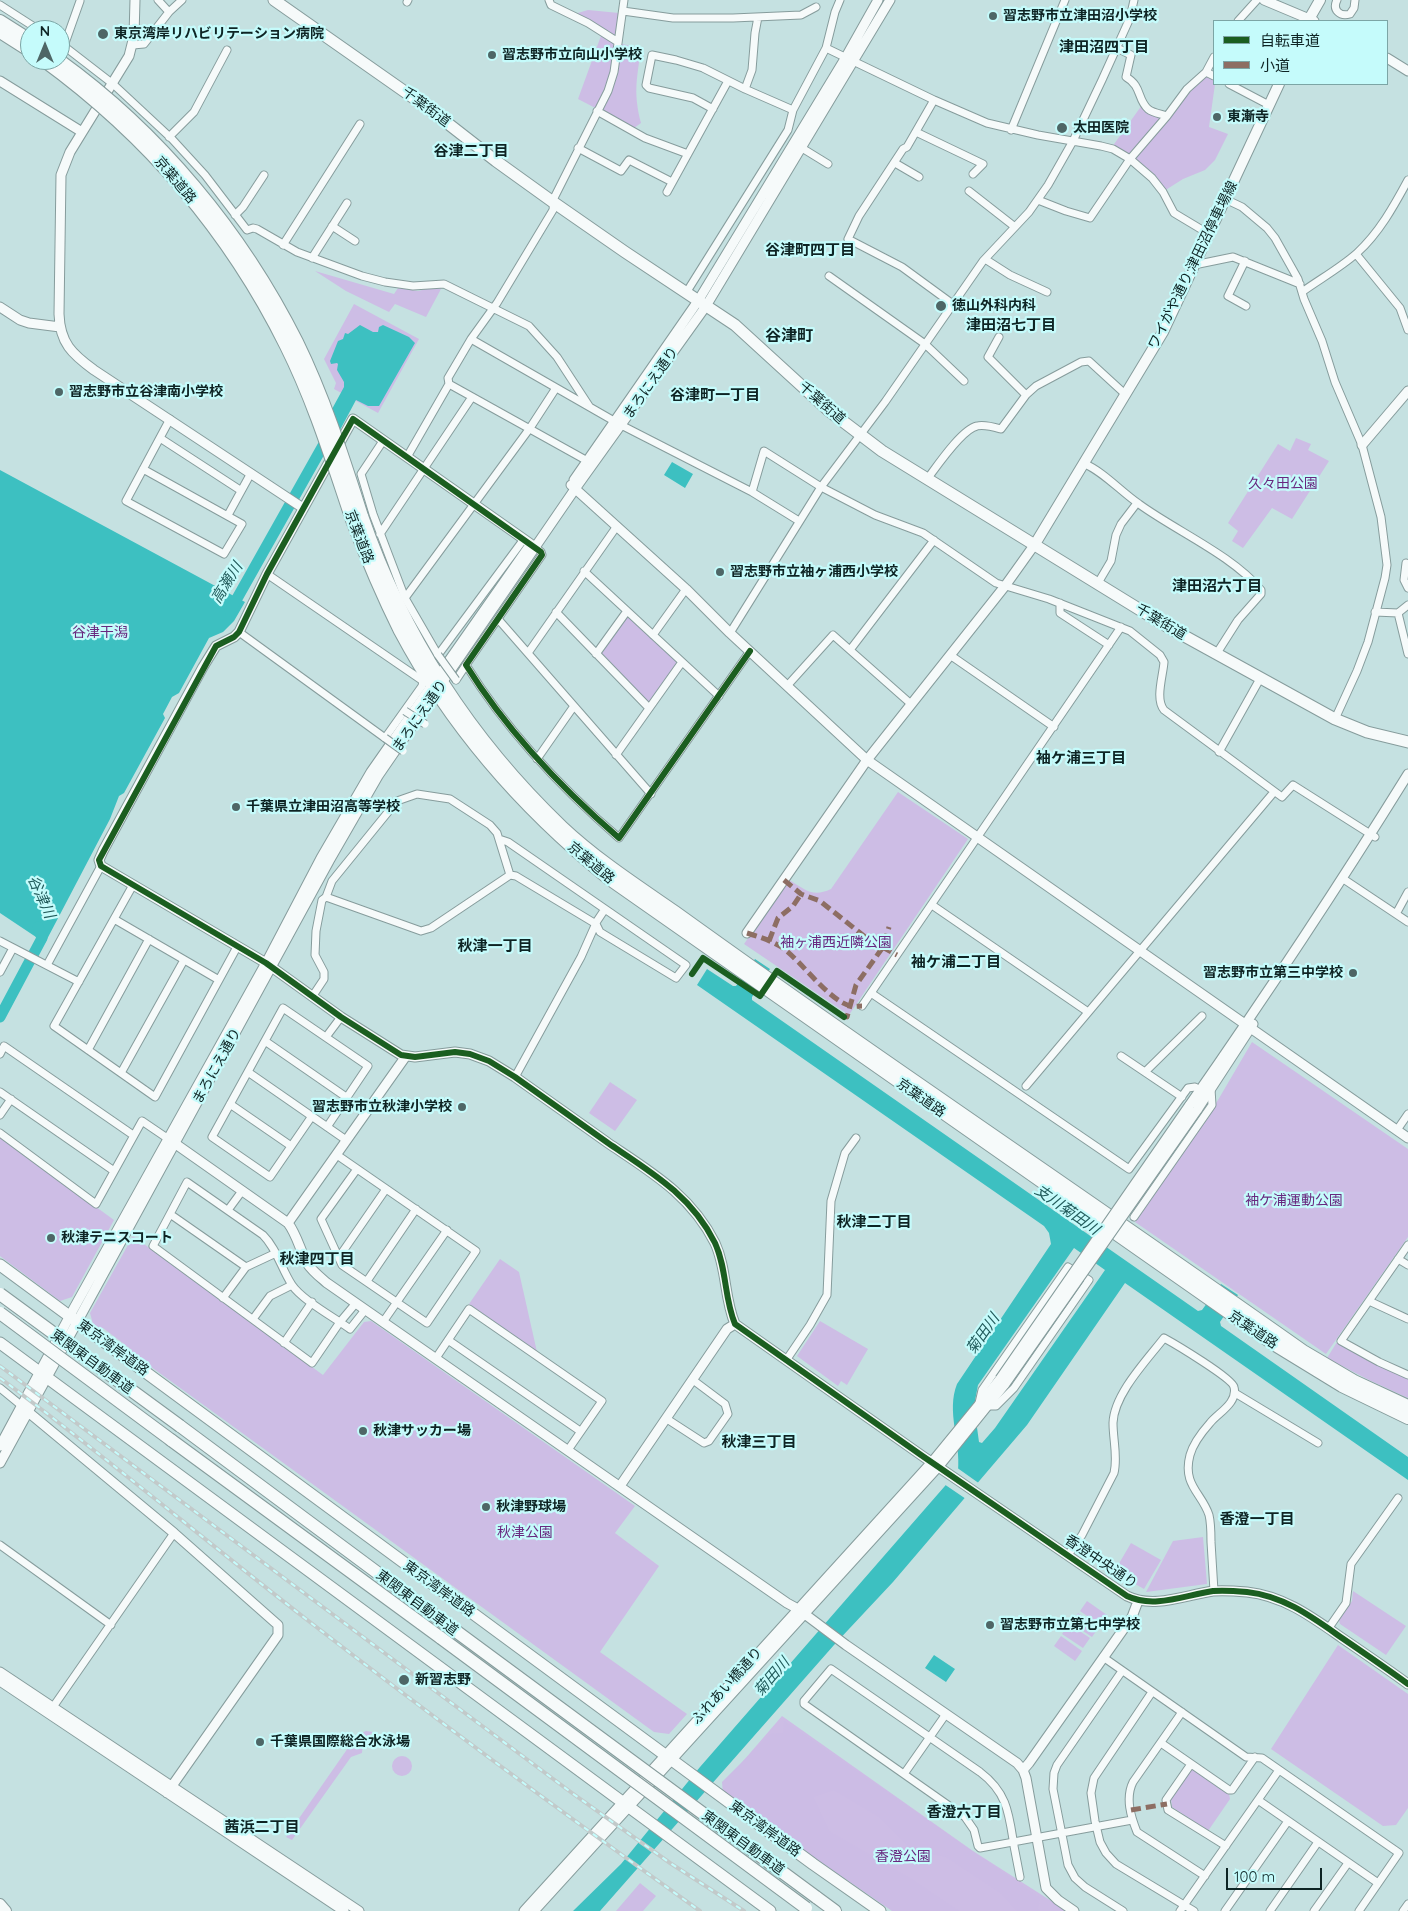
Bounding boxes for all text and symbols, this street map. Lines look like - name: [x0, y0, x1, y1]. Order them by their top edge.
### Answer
- place label: 習志野市立津田沼小学校: [1003, 8, 1157, 24]
- marker: 習志野市立津田沼小学校: [987, 10, 999, 22]
- north arrow: [20, 20, 70, 70]
- legend: [1213, 20, 1388, 85]
- text: N: [40, 22, 50, 40]
- place label: 東京湾岸リハビリテーション病院: [114, 26, 324, 42]
- marker: 東京湾岸リハビリテーション病院: [96, 27, 110, 41]
- text: 自転車道: [1260, 31, 1320, 50]
- district label: 津田沼四丁目: [1059, 38, 1149, 56]
- place label: 習志野市立向山小学校: [502, 47, 642, 63]
- marker: 習志野市立向山小学校: [486, 49, 498, 61]
- text: 小道: [1260, 56, 1290, 75]
- street label: 千葉街道: [399, 83, 453, 131]
- place label: 東漸寺: [1227, 109, 1269, 125]
- marker: 東漸寺: [1211, 111, 1223, 123]
- place label: 太田医院: [1073, 120, 1129, 136]
- marker: 太田医院: [1055, 121, 1069, 135]
- district label: 谷津二丁目: [434, 142, 508, 160]
- street label: 京葉道路: [151, 153, 199, 207]
- street label: ワイがや通り;津田沼停車場線: [1145, 178, 1241, 352]
- district label: 谷津町四丁目: [765, 241, 855, 259]
- place label: 徳山外科内科: [952, 298, 1036, 314]
- marker: 徳山外科内科: [934, 299, 948, 313]
- district label: 津田沼七丁目: [966, 316, 1056, 334]
- district label: 谷津町: [765, 326, 813, 346]
- street label: まろにえ通り: [620, 344, 682, 422]
- street label: 千葉街道: [795, 378, 849, 428]
- place label: 習志野市立谷津南小学校: [69, 384, 223, 400]
- marker: 習志野市立谷津南小学校: [53, 386, 65, 398]
- district label: 谷津町一丁目: [670, 386, 760, 404]
- park label: 久々田公園: [1248, 476, 1318, 492]
- street label: 京葉道路: [341, 508, 377, 566]
- water label: 高瀬川: [207, 559, 247, 607]
- place label: 習志野市立袖ヶ浦西小学校: [730, 564, 898, 580]
- marker: 習志野市立袖ヶ浦西小学校: [714, 566, 726, 578]
- district label: 津田沼六丁目: [1172, 577, 1262, 595]
- street label: 千葉街道: [1133, 600, 1189, 644]
- park label: 谷津干潟: [72, 625, 128, 641]
- street label: まろにえ通り: [389, 677, 451, 755]
- district label: 袖ケ浦三丁目: [1036, 749, 1126, 767]
- place label: 千葉県立津田沼高等学校: [246, 799, 400, 815]
- marker: 千葉県立津田沼高等学校: [230, 801, 242, 813]
- street label: 京葉道路: [564, 839, 618, 887]
- water label: 谷津川: [24, 873, 58, 921]
- park label: 袖ヶ浦西近隣公園: [780, 935, 892, 951]
- district label: 秋津一丁目: [458, 937, 532, 955]
- district label: 袖ケ浦二丁目: [911, 953, 1001, 971]
- place label: 習志野市立第三中学校: [1203, 965, 1343, 981]
- marker: 習志野市立第三中学校: [1347, 967, 1359, 979]
- street label: まろにえ通り: [189, 1025, 245, 1107]
- street label: 京葉道路: [893, 1075, 949, 1121]
- place label: 習志野市立秋津小学校: [312, 1099, 452, 1115]
- marker: 習志野市立秋津小学校: [456, 1101, 468, 1113]
- water label: 支川菊田川: [1031, 1181, 1103, 1239]
- park label: 袖ケ浦運動公園: [1245, 1193, 1343, 1209]
- district label: 秋津二丁目: [837, 1213, 911, 1231]
- place label: 秋津テニスコート: [61, 1230, 173, 1246]
- marker: 秋津テニスコート: [45, 1232, 57, 1244]
- district label: 秋津四丁目: [280, 1250, 354, 1268]
- street label: 京葉道路: [1225, 1307, 1281, 1353]
- water label: 菊田川: [963, 1310, 1003, 1358]
- street label: 東京湾岸道路: [74, 1317, 152, 1379]
- street label: 東関東自動車道: [47, 1326, 137, 1398]
- place label: 秋津サッカー場: [373, 1423, 471, 1439]
- marker: 秋津サッカー場: [357, 1425, 369, 1437]
- district label: 秋津三丁目: [722, 1433, 796, 1451]
- place label: 秋津野球場: [496, 1499, 566, 1515]
- marker: 秋津野球場: [480, 1501, 492, 1513]
- district label: 香澄一丁目: [1220, 1510, 1294, 1528]
- park label: 秋津公園: [497, 1525, 553, 1541]
- street label: 香澄中央通り: [1061, 1532, 1141, 1592]
- street label: 東京湾岸道路: [400, 1558, 478, 1620]
- street label: 東関東自動車道: [373, 1567, 461, 1639]
- place label: 習志野市立第七中学校: [1000, 1617, 1140, 1633]
- marker: 習志野市立第七中学校: [984, 1619, 996, 1631]
- street label: ふれあい橋通り: [688, 1644, 766, 1728]
- water label: 菊田川: [750, 1654, 794, 1700]
- place label: 新習志野: [415, 1672, 471, 1688]
- marker: 新習志野: [397, 1673, 411, 1687]
- place label: 千葉県国際総合水泳場: [270, 1734, 410, 1750]
- marker: 千葉県国際総合水泳場: [254, 1736, 266, 1748]
- street label: 東京湾岸道路: [726, 1798, 804, 1860]
- district label: 香澄六丁目: [927, 1803, 1001, 1821]
- street label: 東関東自動車道: [698, 1807, 788, 1879]
- district label: 茜浜二丁目: [225, 1818, 299, 1836]
- park label: 香澄公園: [875, 1849, 931, 1865]
- scale bar: [1228, 1858, 1324, 1890]
- text: 100 m: [1234, 1867, 1275, 1886]

